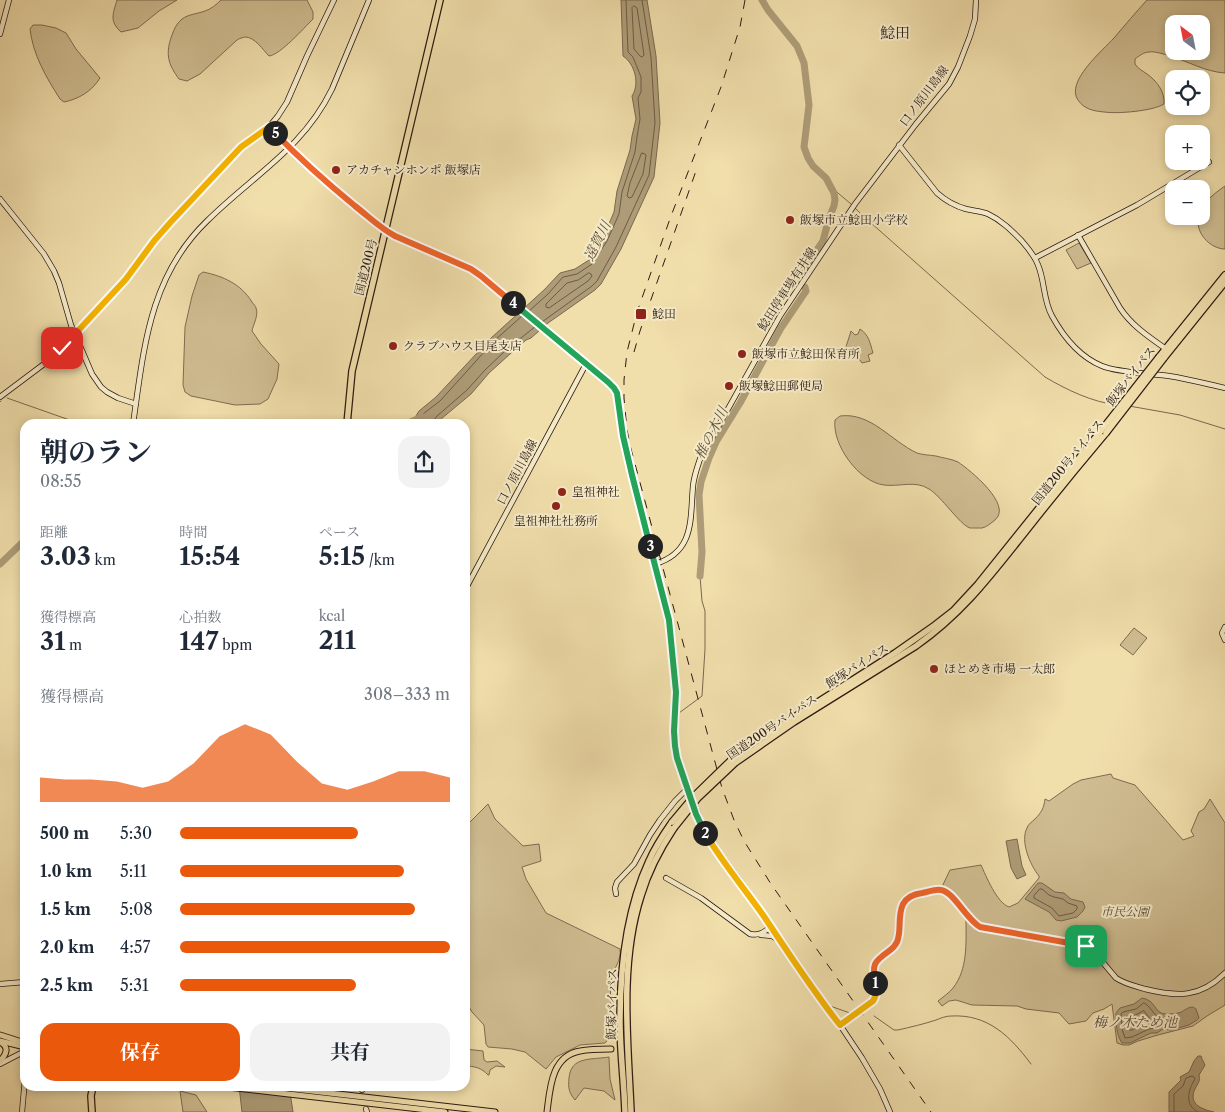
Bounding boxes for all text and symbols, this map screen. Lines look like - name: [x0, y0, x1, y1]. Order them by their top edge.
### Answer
- north arrow: [1165, 15, 1210, 60]
- map controls: [1165, 15, 1210, 225]
- district label: 鯰田: [880, 23, 910, 42]
- street label: 口ノ原川島線: [896, 62, 951, 129]
- button: locate: [1165, 70, 1210, 115]
- pin: 5: [262, 120, 288, 146]
- text: 5: [272, 124, 279, 142]
- button: +: [1165, 125, 1210, 170]
- place label: アカチャンホンポ 飯塚店: [346, 162, 481, 177]
- marker: アカチャンホンポ 飯塚店: [330, 164, 342, 176]
- button: −: [1165, 180, 1210, 225]
- place label: 飯塚市立鯰田小学校: [800, 212, 908, 227]
- marker: 飯塚市立鯰田小学校: [784, 214, 796, 226]
- water label: 遠賀川: [579, 216, 615, 264]
- street label: 国道200号: [351, 237, 380, 297]
- street label: 鯰田停車場有井線: [754, 244, 819, 333]
- pin: 4: [500, 290, 526, 316]
- text: 4: [509, 294, 518, 312]
- place label: 鯰田: [652, 306, 676, 321]
- marker: 鯰田: [634, 307, 648, 321]
- pin: [41, 327, 83, 369]
- icon: check: [48, 334, 76, 362]
- place label: クラブハウス目尾支店: [403, 338, 522, 353]
- marker: クラブハウス目尾支店: [387, 340, 399, 352]
- street label: 飯塚バイパス: [1103, 343, 1159, 409]
- place label: 飯塚市立鯰田保育所: [752, 346, 860, 361]
- marker: 飯塚市立鯰田保育所: [736, 348, 748, 360]
- place label: 飯塚鯰田郵便局: [739, 378, 823, 393]
- marker: 飯塚鯰田郵便局: [723, 380, 735, 392]
- water label: 椎の木川: [690, 402, 733, 462]
- street label: 国道200号バイパス: [1028, 416, 1107, 508]
- text: 朝のラン: [40, 435, 152, 469]
- button: share: [398, 436, 450, 488]
- street label: 口ノ原川島線: [493, 436, 540, 507]
- text: 08:55: [40, 471, 82, 491]
- place label: 皇祖神社: [572, 484, 620, 499]
- marker: 皇祖神社: [556, 486, 568, 498]
- marker: 皇祖神社社務所: [550, 500, 562, 512]
- place label: 皇祖神社社務所: [514, 513, 598, 528]
- text: 距離: [40, 523, 68, 541]
- text: 時間: [179, 523, 207, 541]
- text: ペース: [319, 523, 360, 541]
- pin: 3: [638, 534, 662, 558]
- text: 3: [647, 537, 654, 555]
- text: 3.03: [40, 541, 91, 572]
- text: 15:54: [179, 541, 240, 572]
- text: 5:15: [319, 541, 365, 572]
- text: km: [91, 551, 116, 569]
- text: /km: [365, 551, 395, 569]
- text: kcal: [319, 607, 345, 625]
- text: 獲得標高: [40, 608, 96, 626]
- text: 心拍数: [179, 608, 221, 626]
- text: 211: [319, 625, 356, 656]
- text: 31: [40, 626, 65, 657]
- text: 147: [179, 626, 218, 657]
- text: m: [65, 636, 82, 654]
- text: bpm: [218, 636, 252, 654]
- street label: 飯塚バイパス: [822, 640, 891, 691]
- place label: ほとめき市場 一太郎: [944, 661, 1055, 676]
- marker: ほとめき市場 一太郎: [928, 663, 940, 675]
- text: 308–333 m: [364, 684, 450, 704]
- text: 獲得標高: [40, 686, 104, 706]
- street label: 国道200号バイパス: [724, 691, 820, 762]
- pin: 2: [692, 820, 718, 846]
- text: 500 m: [40, 823, 89, 843]
- text: 5:30: [120, 823, 152, 843]
- text: 2: [701, 824, 710, 842]
- text: 1.0 km: [40, 861, 92, 881]
- text: 5:11: [120, 861, 147, 881]
- text: 1.5 km: [40, 899, 91, 919]
- text: 5:08: [120, 899, 153, 919]
- park label: 市民公園: [1101, 904, 1151, 919]
- pin: [1065, 925, 1107, 967]
- icon: arrive: [1072, 932, 1100, 960]
- text: 2.0 km: [40, 937, 94, 957]
- text: 4:57: [120, 937, 150, 957]
- street label: 飯塚バイパス: [603, 968, 620, 1040]
- pin: 1: [862, 970, 888, 996]
- text: 1: [872, 974, 879, 992]
- text: 2.5 km: [40, 975, 93, 995]
- text: 5:31: [120, 975, 149, 995]
- water label: 梅ノ木ため池: [1093, 1013, 1179, 1031]
- button: 保存: [40, 1023, 240, 1081]
- button: 共有: [250, 1023, 450, 1081]

